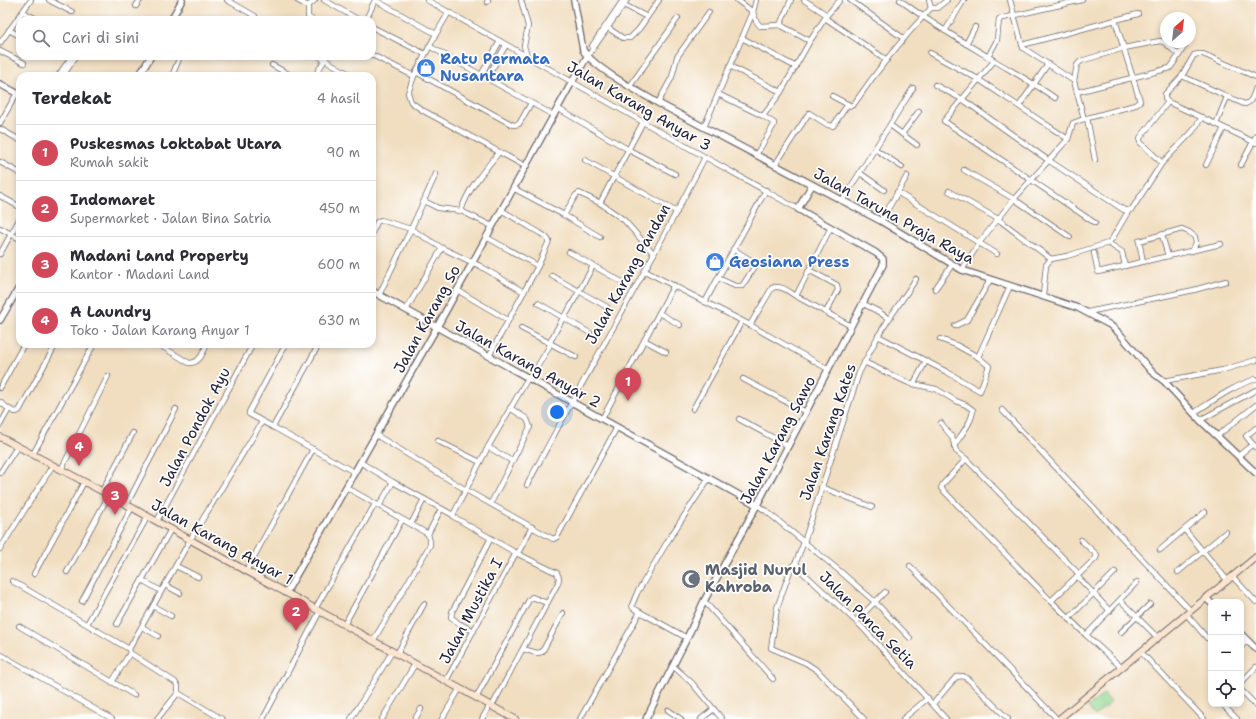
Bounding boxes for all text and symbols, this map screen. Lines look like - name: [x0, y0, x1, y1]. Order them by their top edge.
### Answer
- north arrow: [1160, 12, 1196, 48]
- search box: [16, 16, 376, 60]
- icon: search: [30, 27, 52, 49]
- text: Cari di sini: [62, 28, 139, 48]
- place label: Ratu Permata Nusantara: [440, 49, 550, 86]
- street label: Jalan Karang Anyar 3: [563, 56, 715, 156]
- shop icon: Ratu Permata Nusantara: [415, 57, 437, 79]
- text: Terdekat: [32, 87, 112, 109]
- text: 4 hasil: [317, 90, 360, 107]
- text: Puskesmas Loktabat Utara: [70, 134, 281, 154]
- text: 1: [42, 144, 48, 161]
- text: 90 m: [326, 144, 360, 161]
- text: Rumah sakit: [70, 154, 149, 171]
- street label: Jalan Taruna Praja Raya: [810, 163, 978, 269]
- text: Indomaret: [70, 190, 155, 210]
- text: 2: [40, 200, 50, 217]
- text: 450 m: [319, 200, 360, 217]
- street label: Jalan Karang Pandan: [581, 200, 675, 348]
- text: Supermarket · Jalan Bina Satria: [70, 210, 271, 227]
- text: Madani Land Property: [70, 246, 249, 266]
- shop icon: Geosiana Press: [704, 251, 726, 273]
- place label: Geosiana Press: [729, 252, 850, 272]
- text: 3: [40, 256, 50, 273]
- text: 600 m: [317, 256, 360, 273]
- street label: Jalan Karang So: [389, 261, 465, 377]
- text: Kantor · Madani Land: [70, 266, 210, 283]
- text: A Laundry: [70, 302, 151, 322]
- text: 4: [40, 312, 50, 329]
- text: 630 m: [318, 312, 360, 329]
- street label: Jalan Karang Anyar 2: [452, 316, 604, 412]
- text: Toko · Jalan Karang Anyar 1: [70, 322, 250, 339]
- street label: Jalan Karang Kates: [795, 361, 861, 503]
- street label: Jalan Pondok Ayu: [155, 364, 235, 490]
- pin: 1: [615, 368, 641, 401]
- street label: Jalan Karang Sawo: [736, 372, 820, 508]
- your location: [547, 402, 567, 422]
- pin: 4: [66, 433, 92, 466]
- pin: 3: [102, 482, 128, 515]
- street label: Jalan Karang Anyar 1: [147, 495, 297, 589]
- street label: Jalan Mustika I: [435, 555, 507, 667]
- place label: Masjid Nurul Kahroba: [705, 560, 807, 597]
- street label: Jalan Panca Setia: [815, 567, 922, 674]
- mosque icon: Masjid Nurul Kahroba: [680, 568, 702, 590]
- pin: 2: [283, 598, 309, 631]
- map controls: [1208, 599, 1244, 707]
- button: +: [1208, 599, 1244, 635]
- button: −: [1208, 635, 1244, 671]
- button: locate: [1208, 671, 1244, 707]

